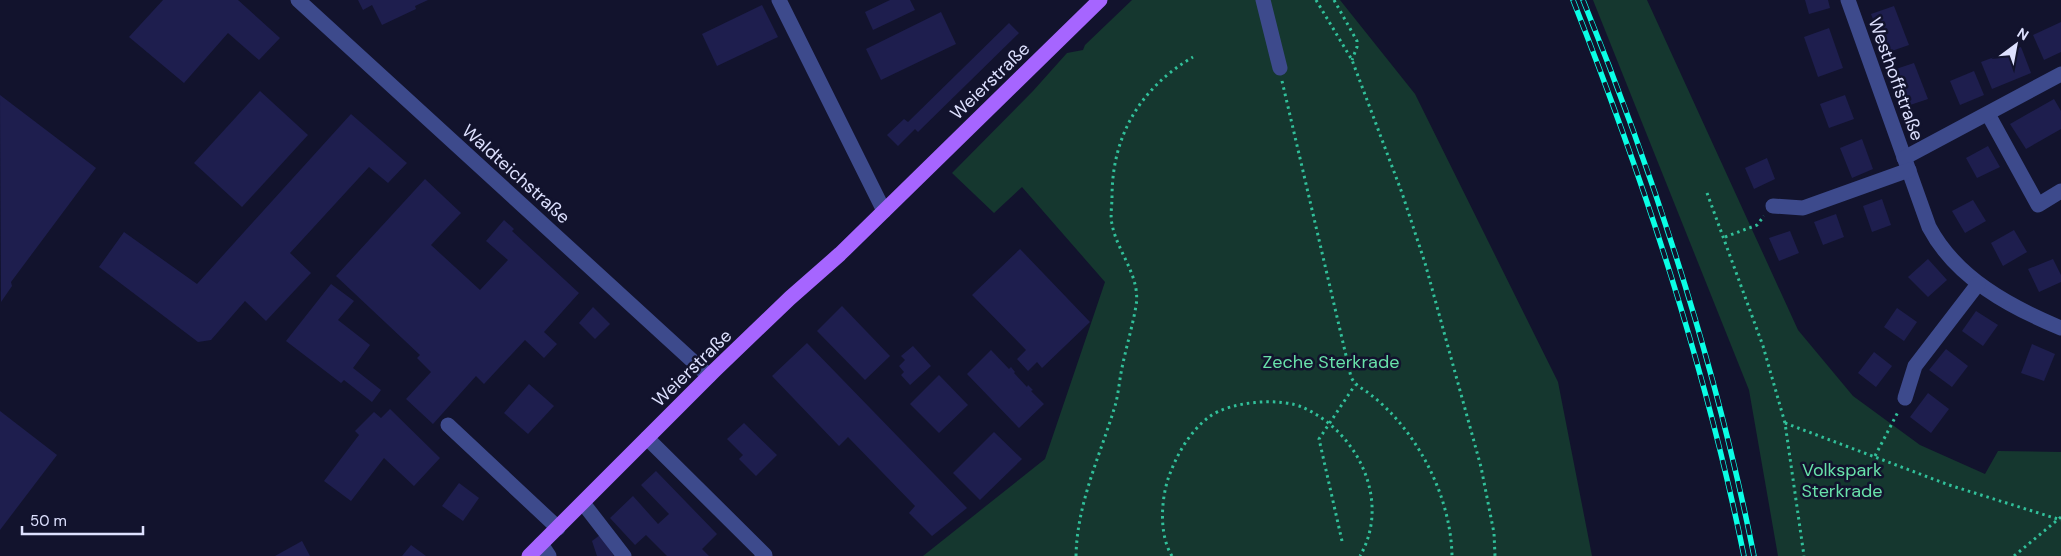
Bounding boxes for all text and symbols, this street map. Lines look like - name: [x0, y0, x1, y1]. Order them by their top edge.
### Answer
- street label: Westhoffstraße: [1863, 14, 1929, 144]
- north arrow: [1991, 20, 2041, 70]
- text: N: [2014, 24, 2032, 44]
- street label: Weierstraße: [945, 37, 1035, 125]
- street label: Waldteichstraße: [457, 119, 575, 229]
- street label: Weierstraße: [647, 324, 737, 412]
- park label: Zeche Sterkrade: [1263, 350, 1399, 374]
- park label: Volkspark Sterkrade: [1801, 458, 1883, 503]
- scale bar: [22, 504, 144, 536]
- text: 50 m: [30, 511, 67, 531]

